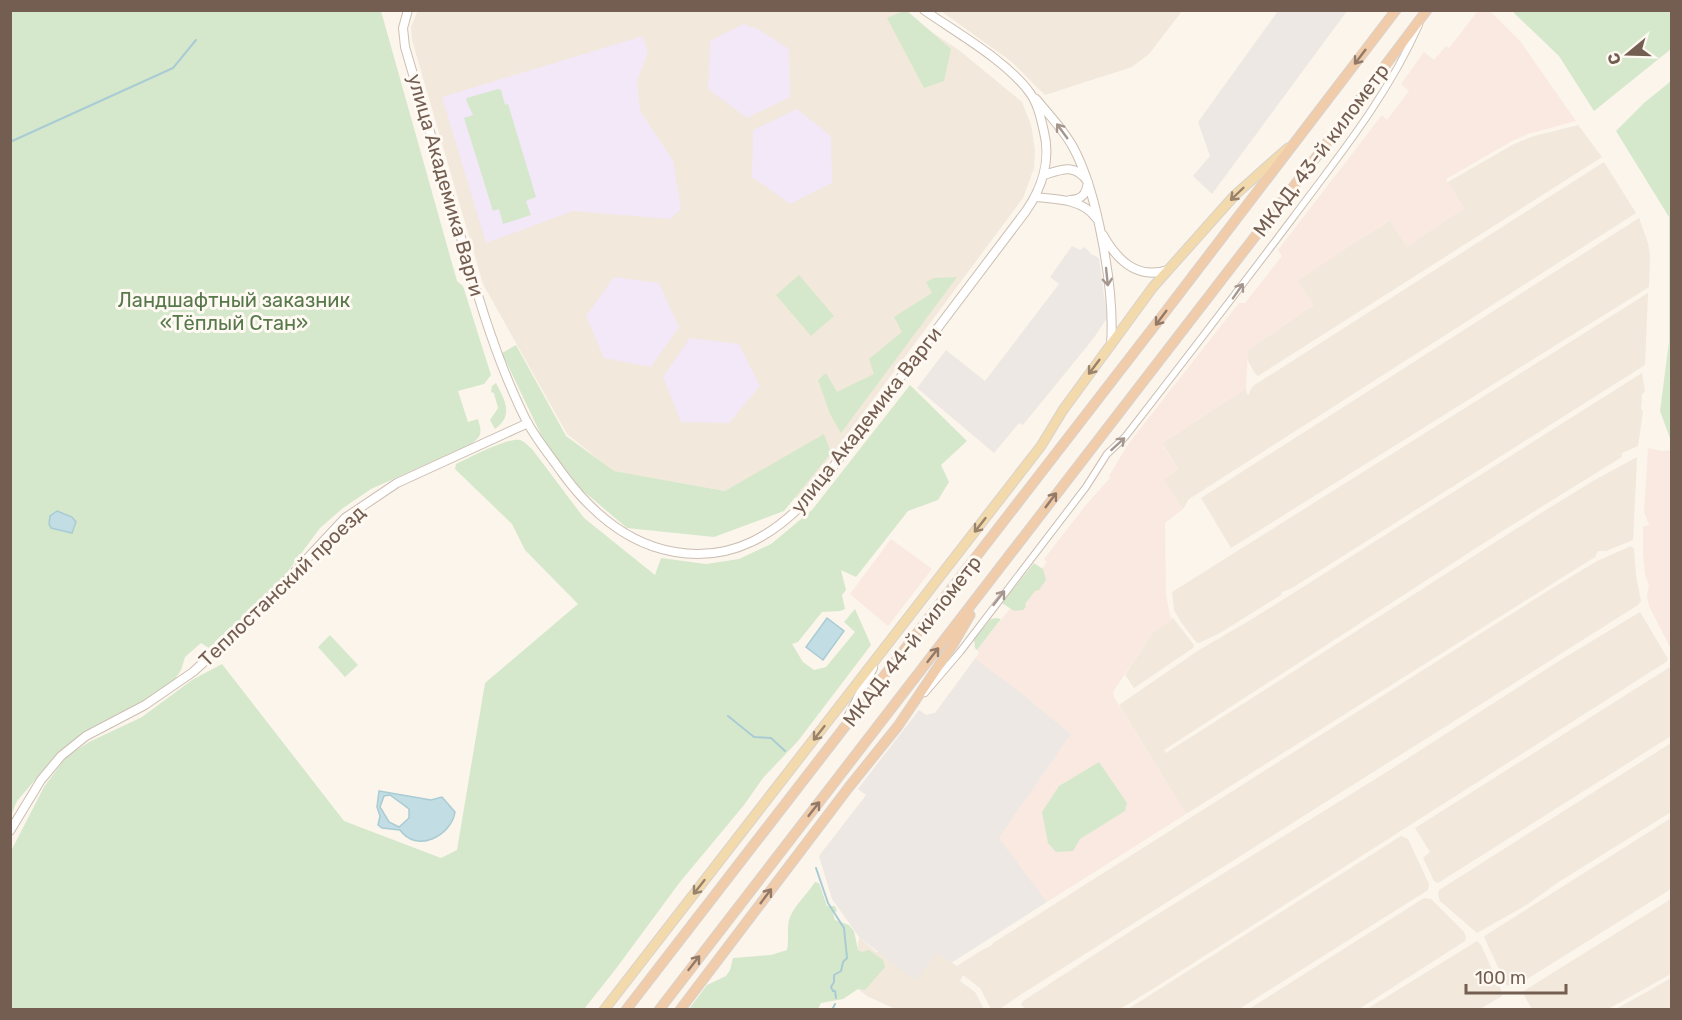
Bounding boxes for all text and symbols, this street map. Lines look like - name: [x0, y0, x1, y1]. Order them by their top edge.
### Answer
- north arrow: [1598, 24, 1658, 84]
- one-way arrow: [1354, 49, 1367, 65]
- text: С: [1603, 50, 1625, 67]
- street label: МКАД, 43-й километр: [1248, 59, 1394, 241]
- street label: улица Академика Варги: [403, 71, 489, 299]
- one-way arrow: [1056, 123, 1068, 139]
- one-way arrow: [1229, 187, 1244, 201]
- one-way arrow: [1102, 267, 1113, 287]
- one-way arrow: [1232, 283, 1244, 300]
- park label: Ландшафтный заказник «Тёплый Стан»: [118, 288, 351, 335]
- one-way arrow: [1155, 310, 1168, 326]
- street label: улица Академика Варги: [786, 322, 946, 518]
- one-way arrow: [1088, 359, 1100, 375]
- one-way arrow: [1110, 437, 1125, 451]
- one-way arrow: [1045, 492, 1058, 508]
- street label: Теплостанский проезд: [194, 500, 370, 672]
- one-way arrow: [973, 516, 986, 532]
- street label: МКАД, 44-й километр: [838, 551, 986, 731]
- one-way arrow: [993, 591, 1006, 607]
- one-way arrow: [927, 647, 940, 663]
- one-way arrow: [812, 724, 825, 740]
- one-way arrow: [807, 801, 820, 817]
- one-way arrow: [693, 878, 706, 894]
- one-way arrow: [760, 888, 773, 904]
- one-way arrow: [688, 955, 701, 971]
- scale bar: [1466, 957, 1566, 995]
- text: 100 m: [1475, 967, 1526, 989]

